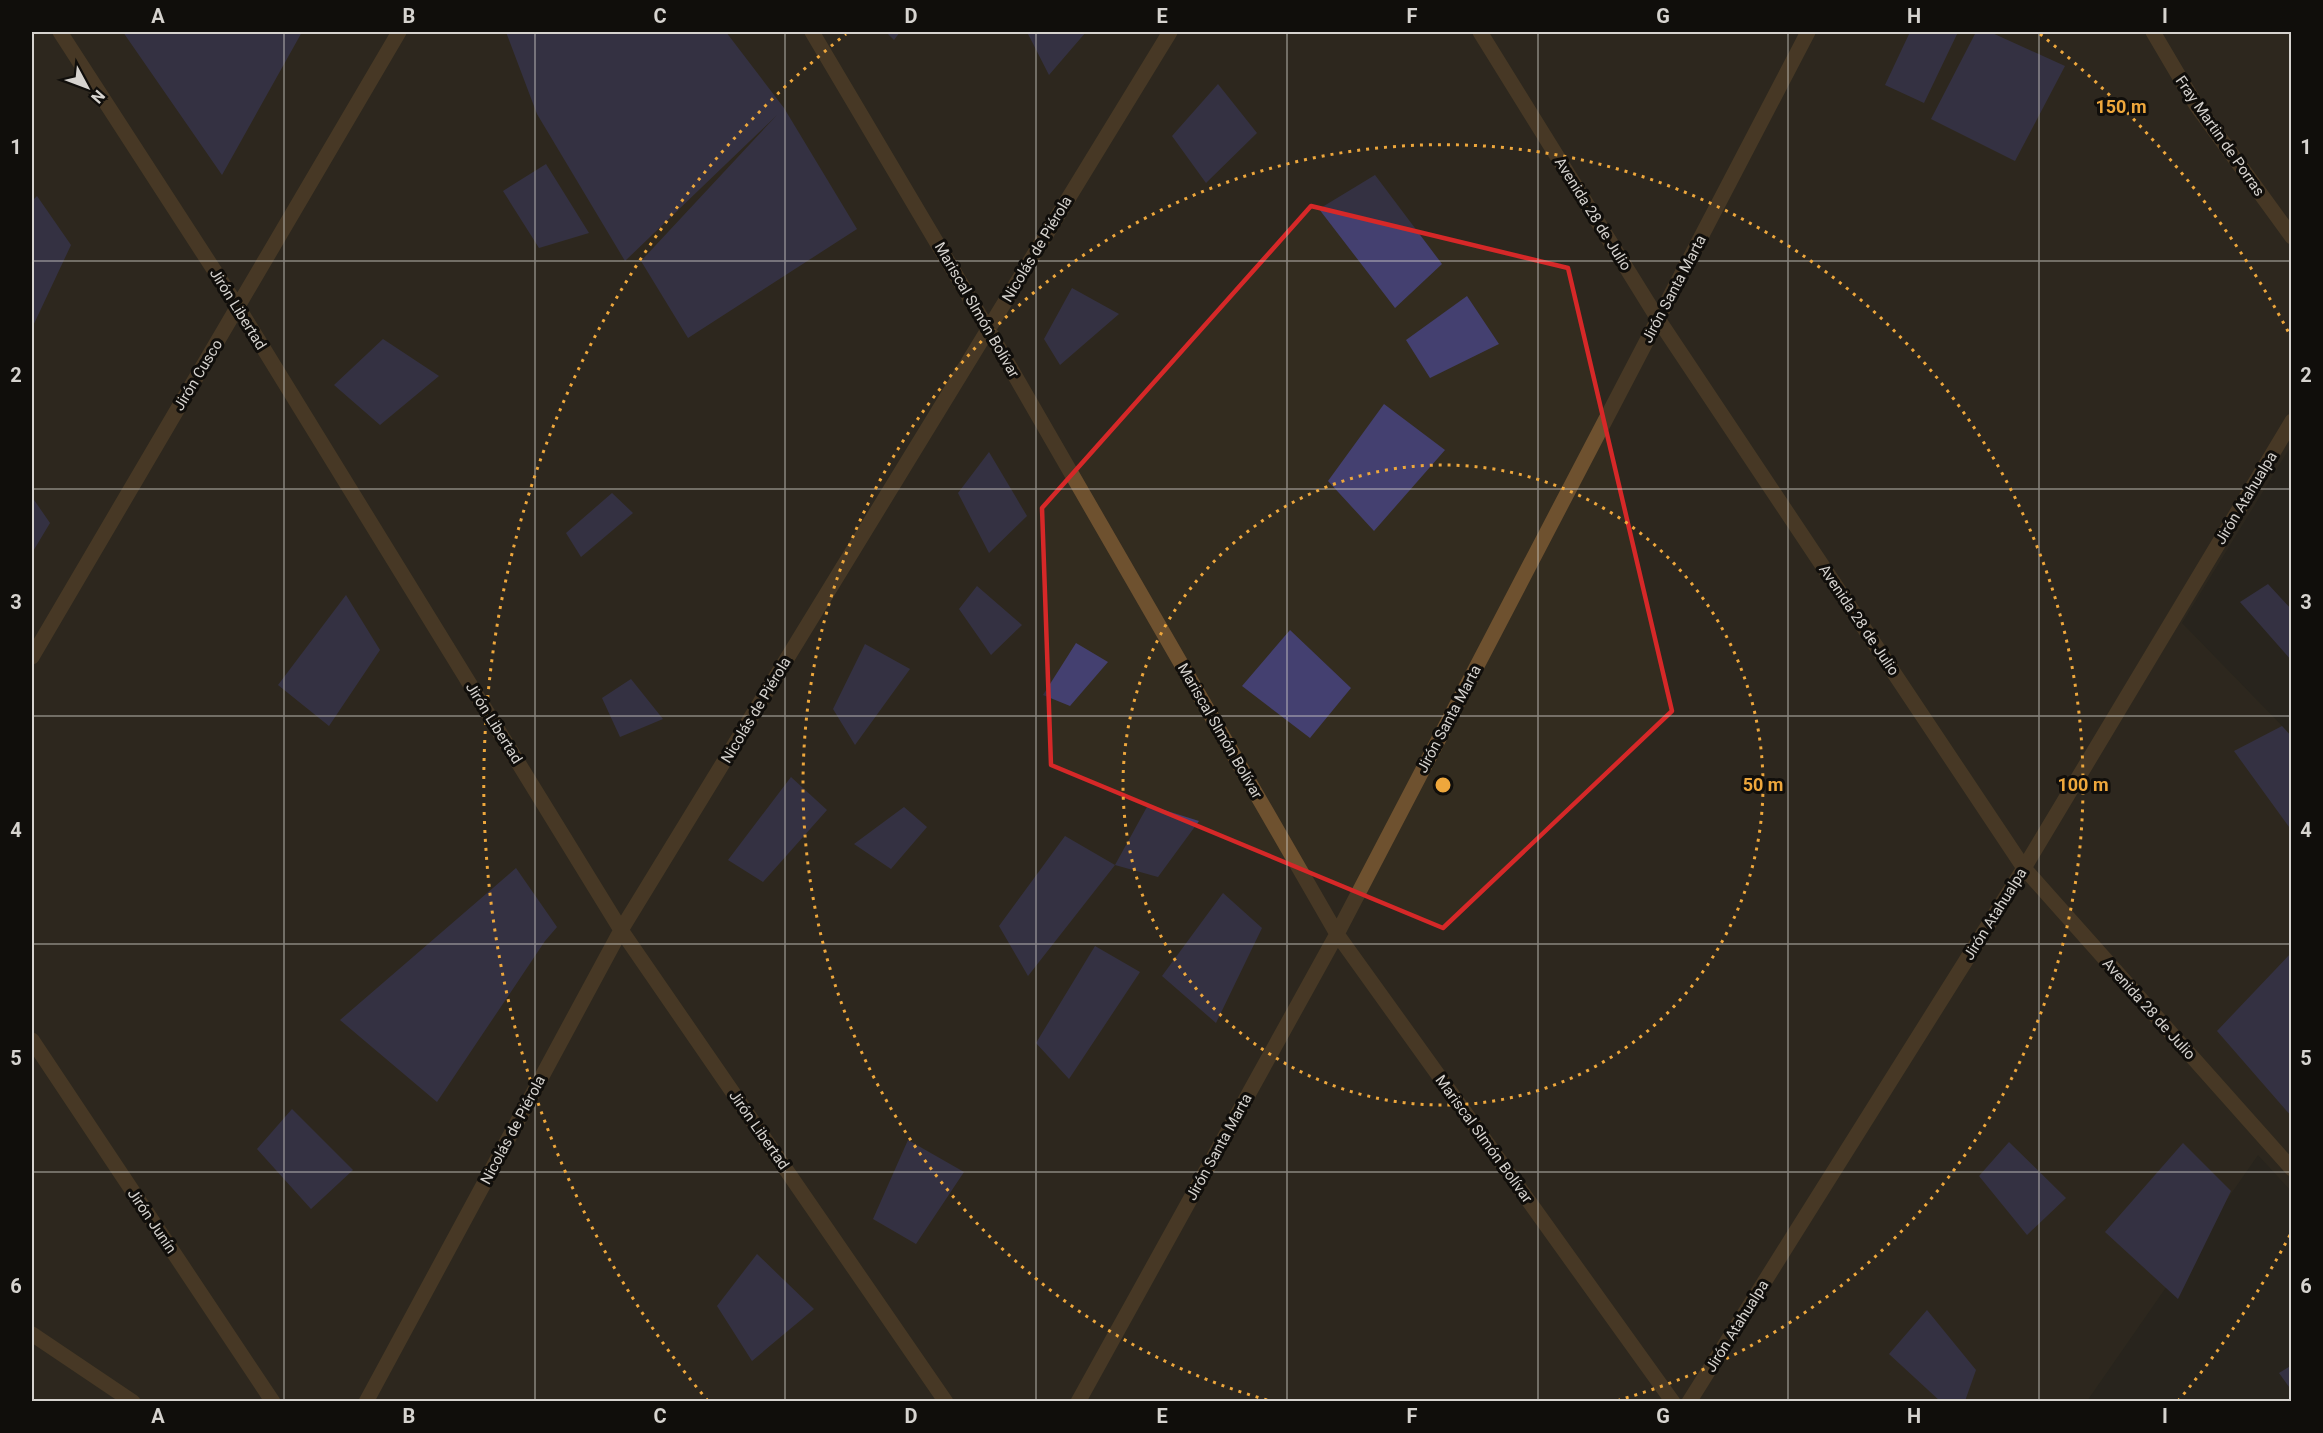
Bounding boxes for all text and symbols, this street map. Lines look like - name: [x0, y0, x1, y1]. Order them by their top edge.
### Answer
- text: A: [151, 4, 165, 28]
- text: B: [403, 4, 415, 28]
- text: C: [653, 4, 667, 28]
- text: D: [905, 4, 918, 28]
- text: E: [1156, 4, 1168, 28]
- text: F: [1407, 4, 1418, 28]
- text: G: [1656, 4, 1670, 28]
- text: H: [1907, 4, 1921, 28]
- text: I: [2162, 4, 2168, 28]
- north arrow: [57, 57, 117, 117]
- street label: Fray Martin de Porras: [2172, 72, 2268, 200]
- text: N: [87, 86, 109, 107]
- text: 150 m: [2095, 96, 2147, 117]
- text: 1: [10, 135, 22, 159]
- text: 1: [2300, 135, 2312, 159]
- street label: Avenida 28 de Julio: [1551, 154, 1635, 274]
- street label: Nicolás de Piérola: [998, 193, 1076, 305]
- street label: Jirón Santa Marta: [1638, 232, 1710, 346]
- street label: Mariscal SImón Bolívar: [931, 239, 1023, 381]
- street label: Jirón Libertad: [206, 265, 270, 353]
- street label: Jirón Cusco: [170, 336, 226, 414]
- text: 2: [10, 363, 22, 387]
- text: 2: [2300, 363, 2312, 387]
- street label: Jirón Atahualpa: [2211, 448, 2281, 548]
- street label: Avenida 28 de Julio: [1815, 561, 1903, 679]
- text: 3: [10, 590, 22, 614]
- text: 3: [2300, 590, 2312, 614]
- street label: Nicolás de Piérola: [717, 654, 795, 766]
- street label: Mariscal SImón Bolívar: [1174, 660, 1266, 802]
- street label: Jirón Santa Marta: [1413, 662, 1485, 776]
- street label: Jirón Libertad: [462, 679, 526, 767]
- text: 50 m: [1743, 774, 1783, 795]
- text: 100 m: [2057, 774, 2109, 795]
- centre of rings: [1433, 775, 1453, 795]
- text: 4: [10, 818, 22, 842]
- text: 4: [2300, 818, 2312, 842]
- street label: Jirón Atahualpa: [1960, 865, 2030, 963]
- street label: Avenida 28 de Julio: [2099, 955, 2199, 1063]
- text: 5: [10, 1046, 22, 1070]
- text: 5: [2300, 1046, 2312, 1070]
- street label: Mariscal SImón Bolívar: [1432, 1072, 1536, 1206]
- street label: Nicolás de Piérola: [477, 1073, 549, 1187]
- street label: Jirón Libertad: [725, 1087, 793, 1173]
- street label: Jirón Santa Marta: [1182, 1090, 1256, 1204]
- street label: Jirón Junín: [124, 1185, 180, 1257]
- text: 6: [10, 1274, 22, 1298]
- text: 6: [2300, 1274, 2312, 1298]
- street label: Jirón Atahualpa: [1702, 1277, 1772, 1375]
- text: A: [151, 1404, 165, 1428]
- text: B: [403, 1404, 415, 1428]
- text: C: [653, 1404, 667, 1428]
- text: D: [905, 1404, 918, 1428]
- text: E: [1156, 1404, 1168, 1428]
- text: F: [1407, 1404, 1418, 1428]
- text: G: [1656, 1404, 1670, 1428]
- text: H: [1907, 1404, 1921, 1428]
- text: I: [2162, 1404, 2168, 1428]

